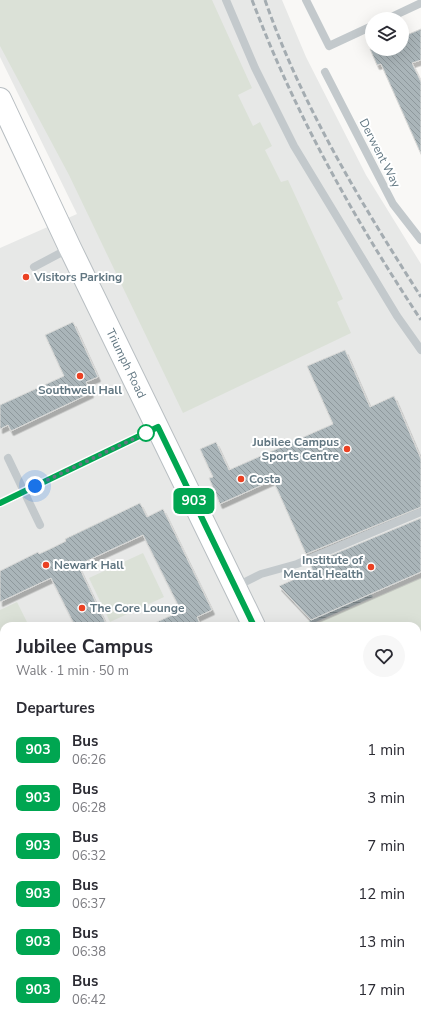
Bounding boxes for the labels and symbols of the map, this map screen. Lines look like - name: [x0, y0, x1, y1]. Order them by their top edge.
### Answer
- street label: Derwent Way: [356, 116, 405, 191]
- place label: Visitors Parking: [33, 269, 122, 285]
- marker: Visitors Parking: [21, 272, 31, 282]
- street label: Triumph Road: [103, 326, 150, 401]
- marker: Southwell Hall: [75, 371, 85, 381]
- place label: Southwell Hall: [38, 382, 122, 398]
- unlabelled marker: [137, 424, 155, 442]
- place label: Jubilee Campus Sports Centre: [251, 434, 339, 464]
- marker: Jubilee Campus Sports Centre: [342, 444, 352, 454]
- place label: Costa: [249, 471, 281, 487]
- marker: Costa: [236, 474, 246, 484]
- your location: [25, 476, 45, 496]
- line badge: 903: [171, 488, 217, 514]
- place label: Institute of Mental Health: [283, 552, 364, 582]
- place label: Newark Hall: [54, 557, 124, 573]
- marker: Newark Hall: [41, 560, 51, 570]
- marker: Institute of Mental Health: [366, 562, 376, 572]
- place label: The Core Lounge: [90, 600, 185, 616]
- marker: The Core Lounge: [77, 603, 87, 613]

